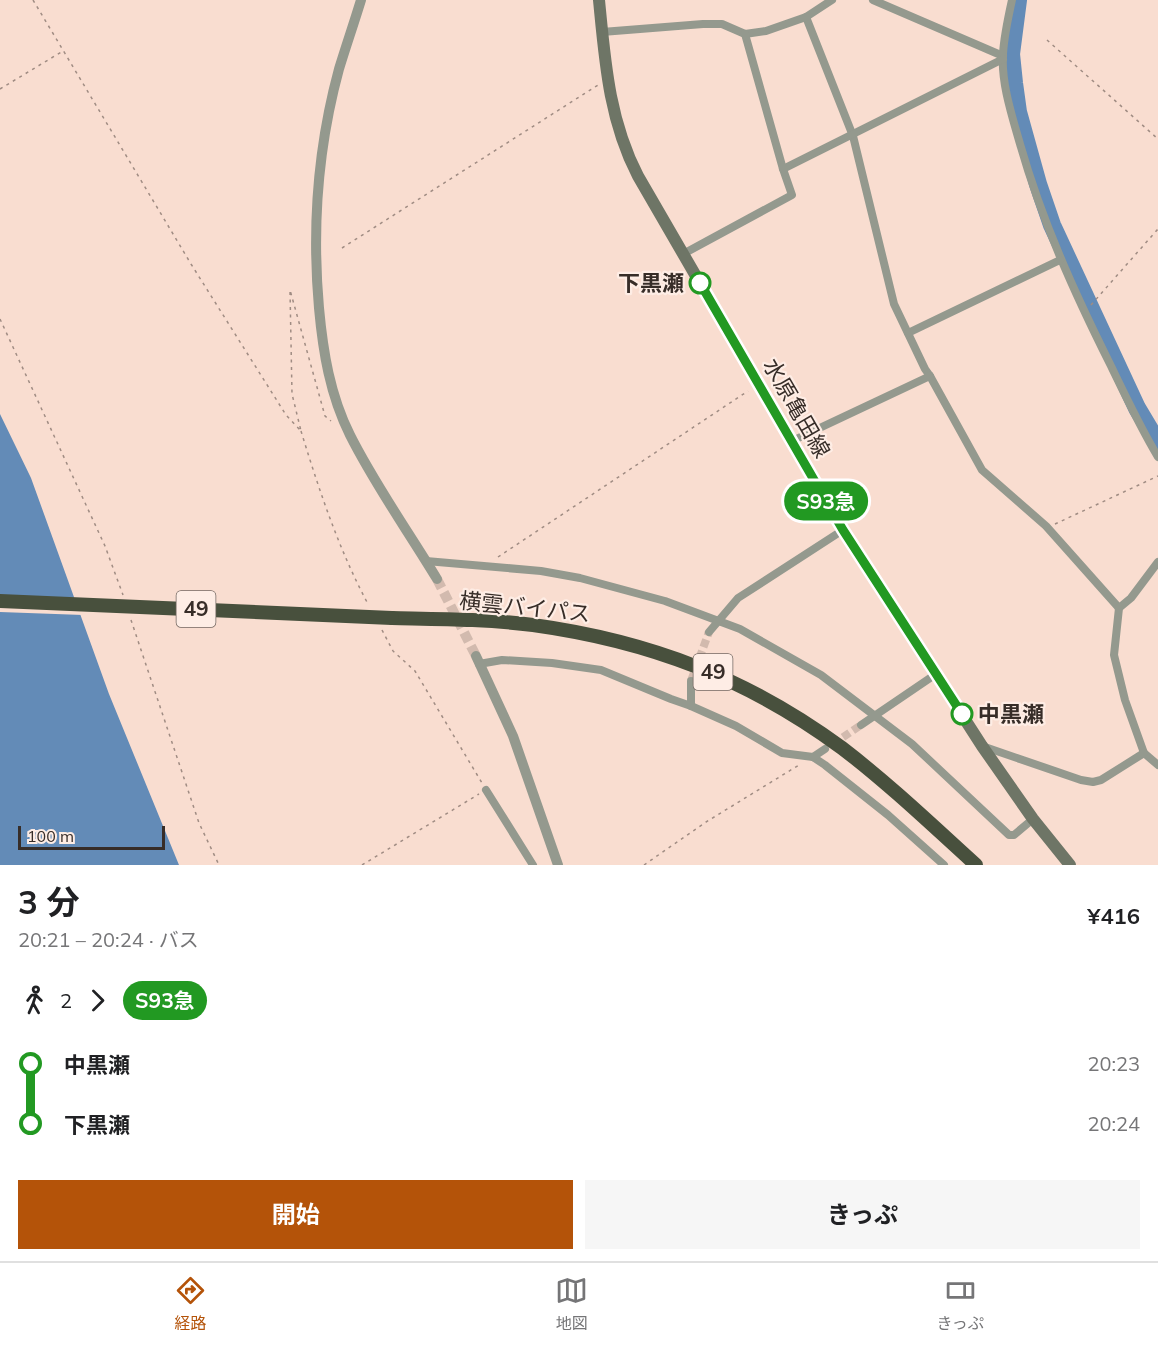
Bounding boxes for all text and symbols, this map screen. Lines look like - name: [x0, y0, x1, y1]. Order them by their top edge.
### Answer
- place label: 下黒瀬: [618, 269, 684, 297]
- marker: 下黒瀬: [689, 272, 711, 294]
- street label: 水原亀田線: [757, 353, 837, 463]
- line badge: S93急: [784, 482, 868, 520]
- text: S93急: [796, 488, 856, 514]
- street label: 横雲バイパス: [458, 586, 592, 628]
- road number: 49: [176, 591, 216, 627]
- road number: 49: [694, 654, 732, 690]
- place label: 中黒瀬: [978, 700, 1044, 728]
- marker: 中黒瀬: [951, 703, 973, 725]
- scale bar: [18, 823, 165, 850]
- text: 100 m: [27, 826, 74, 846]
- text: 3 分: [18, 881, 80, 922]
- text: ¥416: [1087, 902, 1140, 930]
- text: 20:21 – 20:24 · バス: [18, 927, 199, 952]
- icon: walk: [18, 984, 51, 1017]
- icon: forward: [81, 984, 114, 1017]
- text: S93急: [135, 987, 195, 1013]
- text: 2: [60, 988, 72, 1013]
- text: 中黒瀬: [64, 1051, 130, 1079]
- text: 20:23: [1087, 1051, 1140, 1076]
- text: 下黒瀬: [64, 1111, 130, 1139]
- text: 20:24: [1087, 1111, 1140, 1136]
- button: 開始: [18, 1180, 573, 1249]
- button: きっぷ: [585, 1180, 1140, 1249]
- tab: 経路: [174, 1274, 207, 1334]
- tab: 地図: [555, 1274, 588, 1334]
- tab: きっぷ: [937, 1274, 984, 1334]

